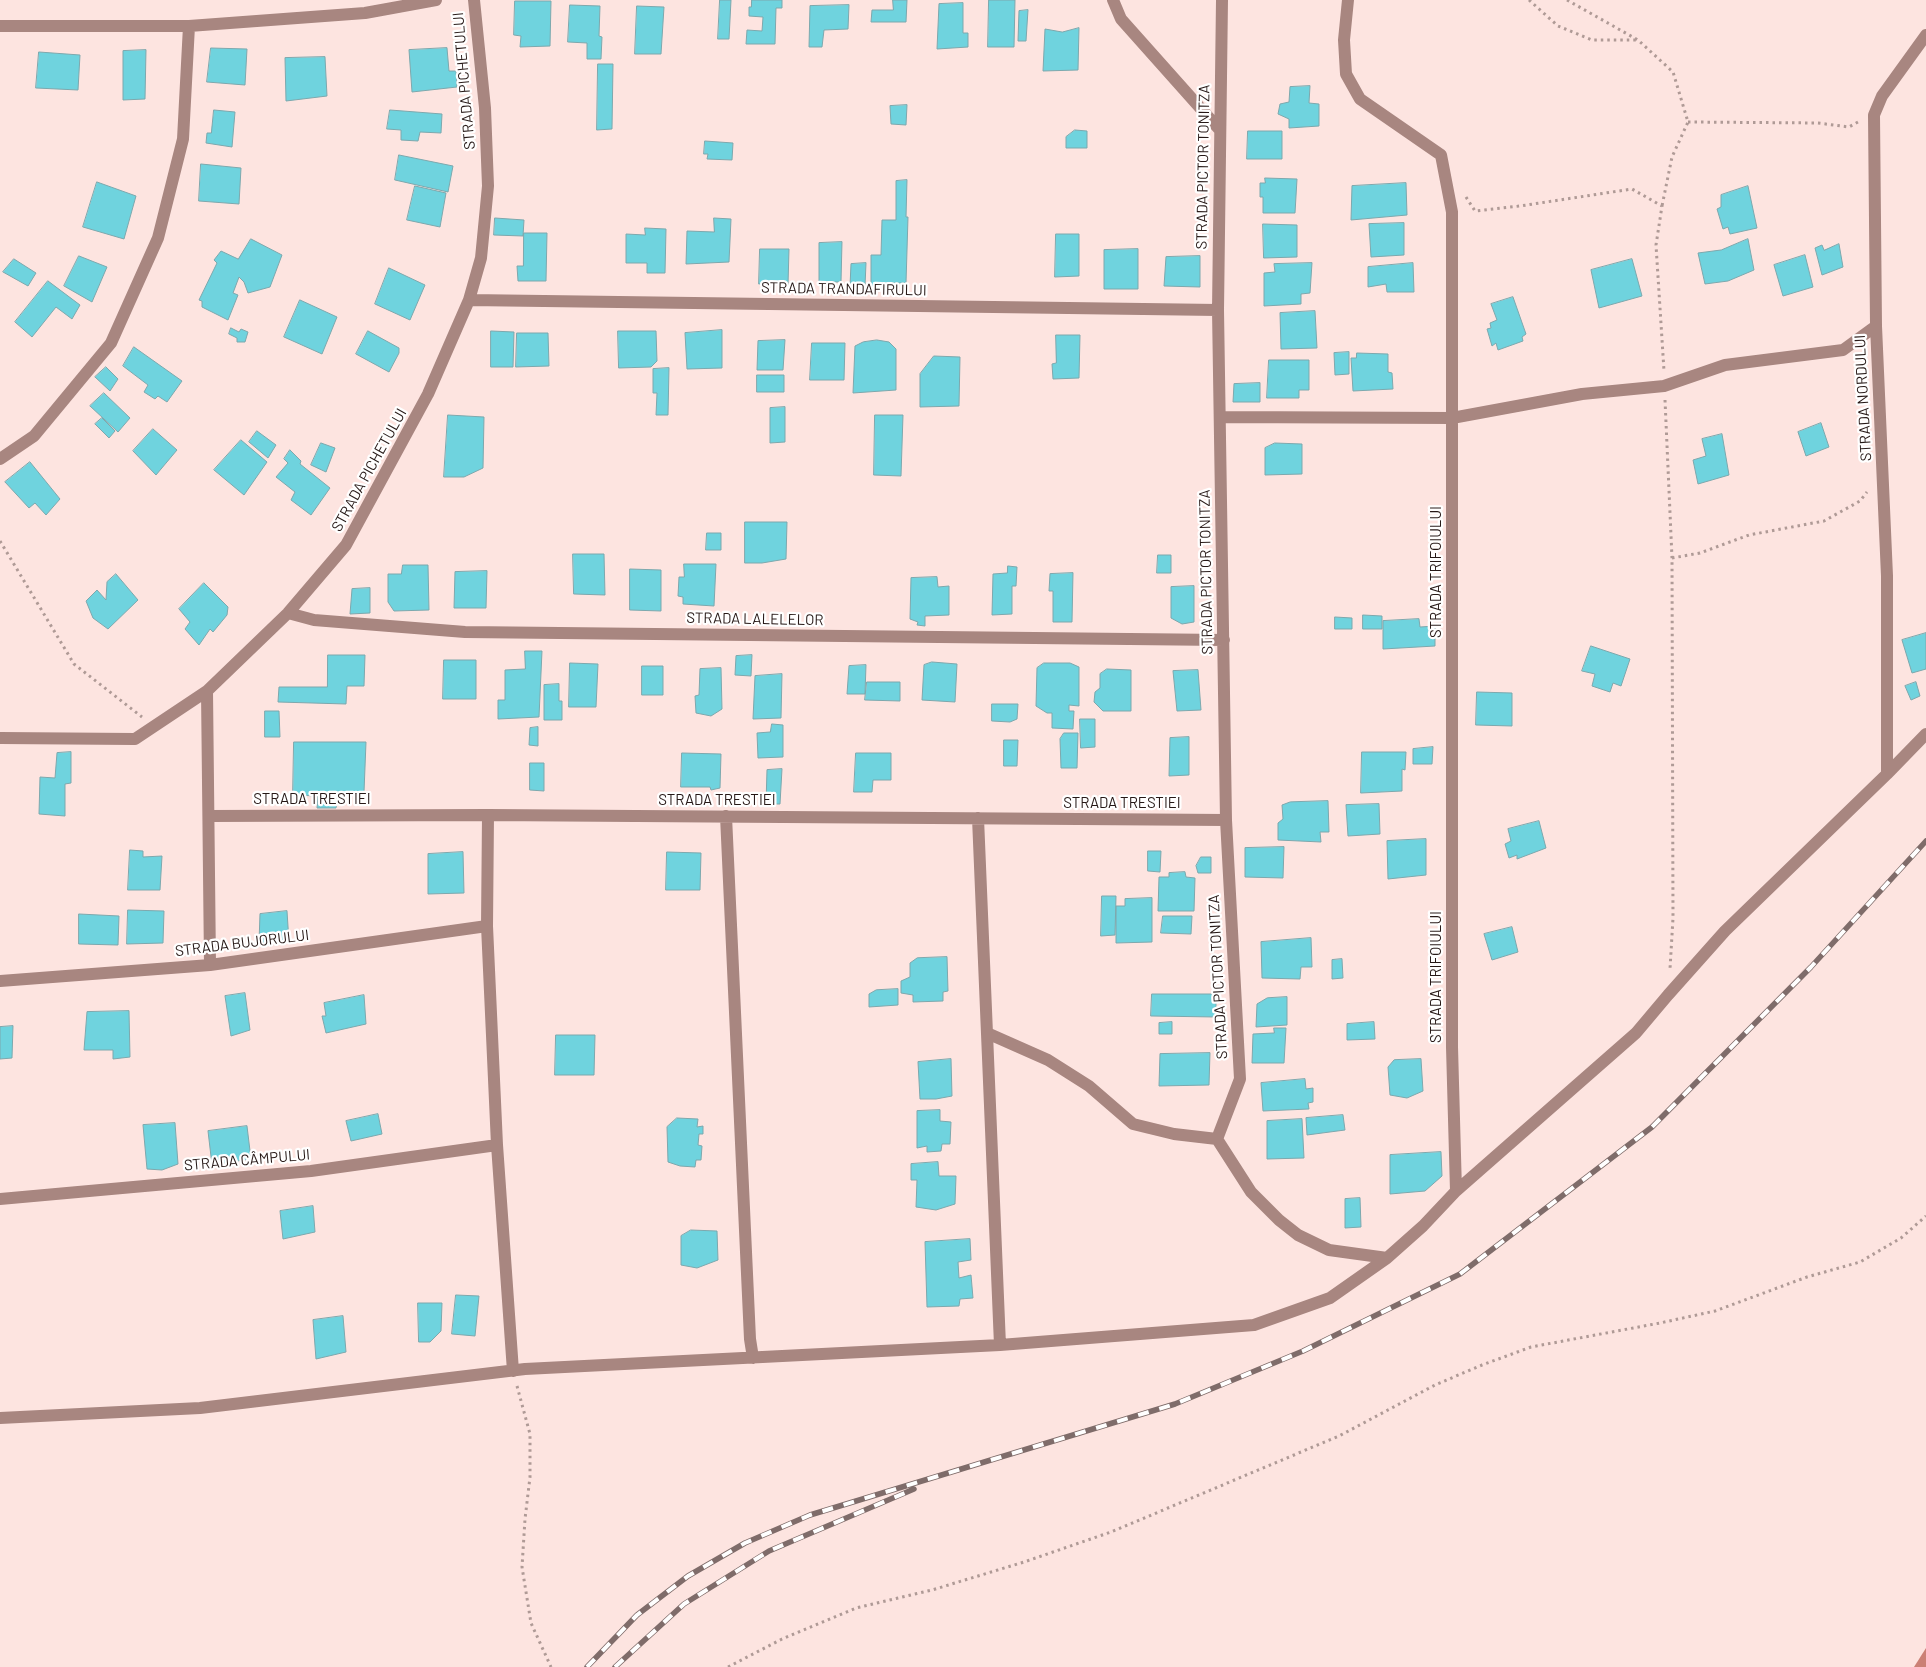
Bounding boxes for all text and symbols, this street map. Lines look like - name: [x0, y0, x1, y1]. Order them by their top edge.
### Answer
- street label: STRADA PICHETULUI: [449, 11, 479, 151]
- street label: STRADA PICTOR TONITZA: [1193, 84, 1213, 250]
- street label: STRADA TRANDAFIRULUI: [761, 279, 927, 299]
- street label: STRADA NORDULUI: [1851, 334, 1875, 462]
- street label: STRADA PICHETULUI: [328, 405, 410, 535]
- street label: STRADA PICTOR TONITZA: [1196, 489, 1216, 655]
- street label: STRADA TRIFOIULUI: [1427, 506, 1445, 638]
- street label: STRADA LALELELOR: [686, 609, 824, 629]
- street label: STRADA TRESTIEI: [253, 790, 371, 808]
- street label: STRADA TRESTIEI: [658, 791, 776, 809]
- street label: STRADA TRESTIEI: [1063, 794, 1181, 812]
- street label: STRADA PICTOR TONITZA: [1205, 894, 1231, 1060]
- street label: STRADA TRIFOIULUI: [1427, 911, 1445, 1043]
- street label: STRADA BUJORULUI: [174, 926, 310, 960]
- street label: STRADA CÂMPULUI: [183, 1146, 311, 1174]

